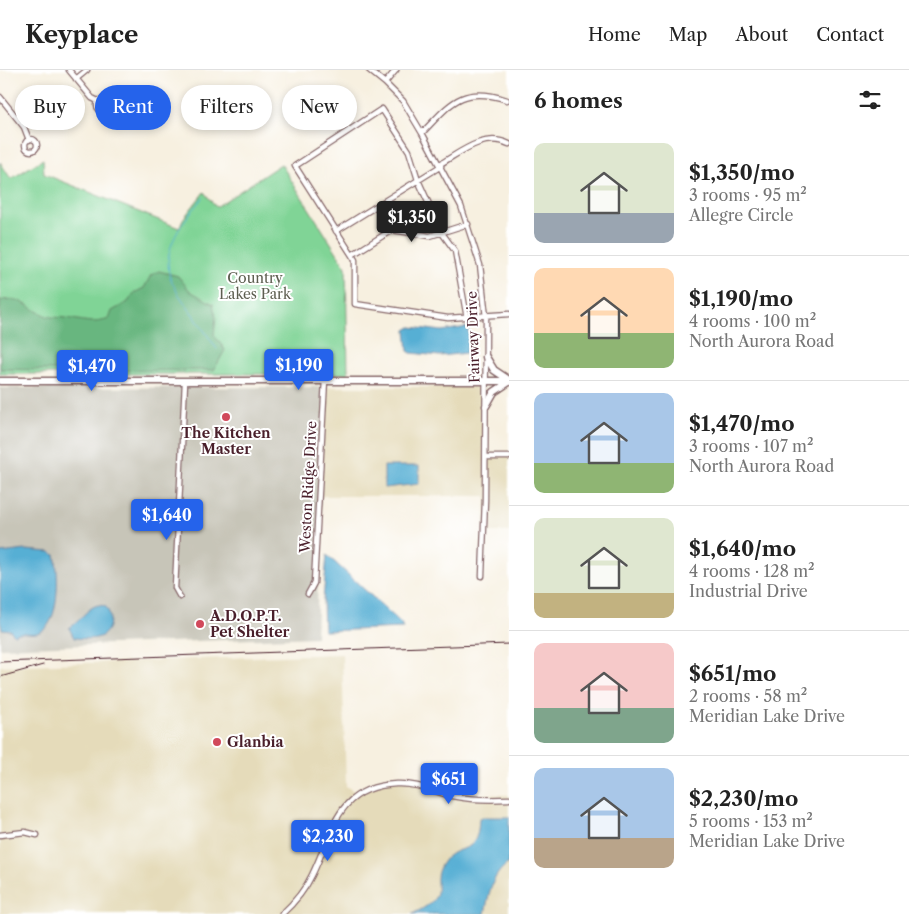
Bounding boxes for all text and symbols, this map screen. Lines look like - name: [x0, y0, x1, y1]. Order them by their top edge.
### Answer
- text: Keyplace: [25, 20, 138, 49]
- text: Home: [588, 24, 641, 46]
- text: Map: [669, 24, 707, 46]
- text: About: [735, 24, 788, 46]
- text: Contact: [816, 24, 884, 46]
- chip: Buy: [15, 85, 85, 130]
- chip: Rent: [95, 85, 171, 130]
- chip: Filters: [181, 85, 272, 130]
- chip: New: [282, 85, 357, 130]
- icon: filters: [856, 86, 884, 114]
- text: 6 homes: [534, 88, 623, 113]
- text: $1,350/mo: [689, 160, 795, 185]
- icon: home: [574, 163, 634, 223]
- text: 3 rooms · 95 m²: [689, 185, 807, 205]
- pin: $1,350: [371, 200, 453, 243]
- text: Allegre Circle: [689, 205, 793, 225]
- text: $1,350: [388, 207, 436, 227]
- park label: Country Lakes Park: [219, 269, 292, 303]
- text: $1,190/mo: [689, 286, 793, 311]
- icon: home: [574, 288, 634, 348]
- street label: Fairway Drive: [462, 291, 484, 383]
- text: 4 rooms · 100 m²: [689, 311, 816, 331]
- text: North Aurora Road: [689, 331, 834, 351]
- pin: $1,190: [258, 348, 340, 391]
- pin: $1,470: [51, 350, 133, 392]
- text: $1,190: [275, 355, 323, 375]
- text: $1,470: [68, 356, 116, 376]
- marker: The Kitchen Master: [220, 411, 232, 423]
- text: $1,470/mo: [689, 411, 795, 436]
- icon: home: [574, 413, 634, 473]
- street label: Weston Ridge Drive: [295, 420, 320, 555]
- place label: The Kitchen Master: [181, 424, 271, 458]
- text: 3 rooms · 107 m²: [689, 436, 814, 456]
- text: North Aurora Road: [689, 456, 834, 476]
- pin: $1,640: [126, 498, 208, 541]
- text: $1,640: [142, 505, 192, 525]
- text: $1,640/mo: [689, 536, 796, 561]
- icon: home: [574, 538, 634, 598]
- text: 4 rooms · 128 m²: [689, 561, 815, 581]
- text: Industrial Drive: [689, 581, 808, 601]
- place label: A.D.O.P.T. Pet Shelter: [209, 607, 290, 641]
- marker: A.D.O.P.T. Pet Shelter: [194, 618, 206, 630]
- text: $651/mo: [689, 661, 776, 686]
- icon: home: [574, 663, 634, 723]
- text: 2 rooms · 58 m²: [689, 686, 807, 706]
- text: Meridian Lake Drive: [689, 706, 845, 726]
- place label: Glanbia: [227, 733, 285, 751]
- marker: Glanbia: [211, 736, 223, 748]
- pin: $651: [419, 762, 479, 805]
- text: $651: [432, 769, 466, 789]
- text: $2,230/mo: [689, 786, 798, 811]
- icon: home: [574, 788, 634, 848]
- text: 5 rooms · 153 m²: [689, 811, 813, 831]
- pin: $2,230: [287, 820, 369, 862]
- text: $2,230: [302, 826, 354, 846]
- text: Meridian Lake Drive: [689, 831, 845, 851]

